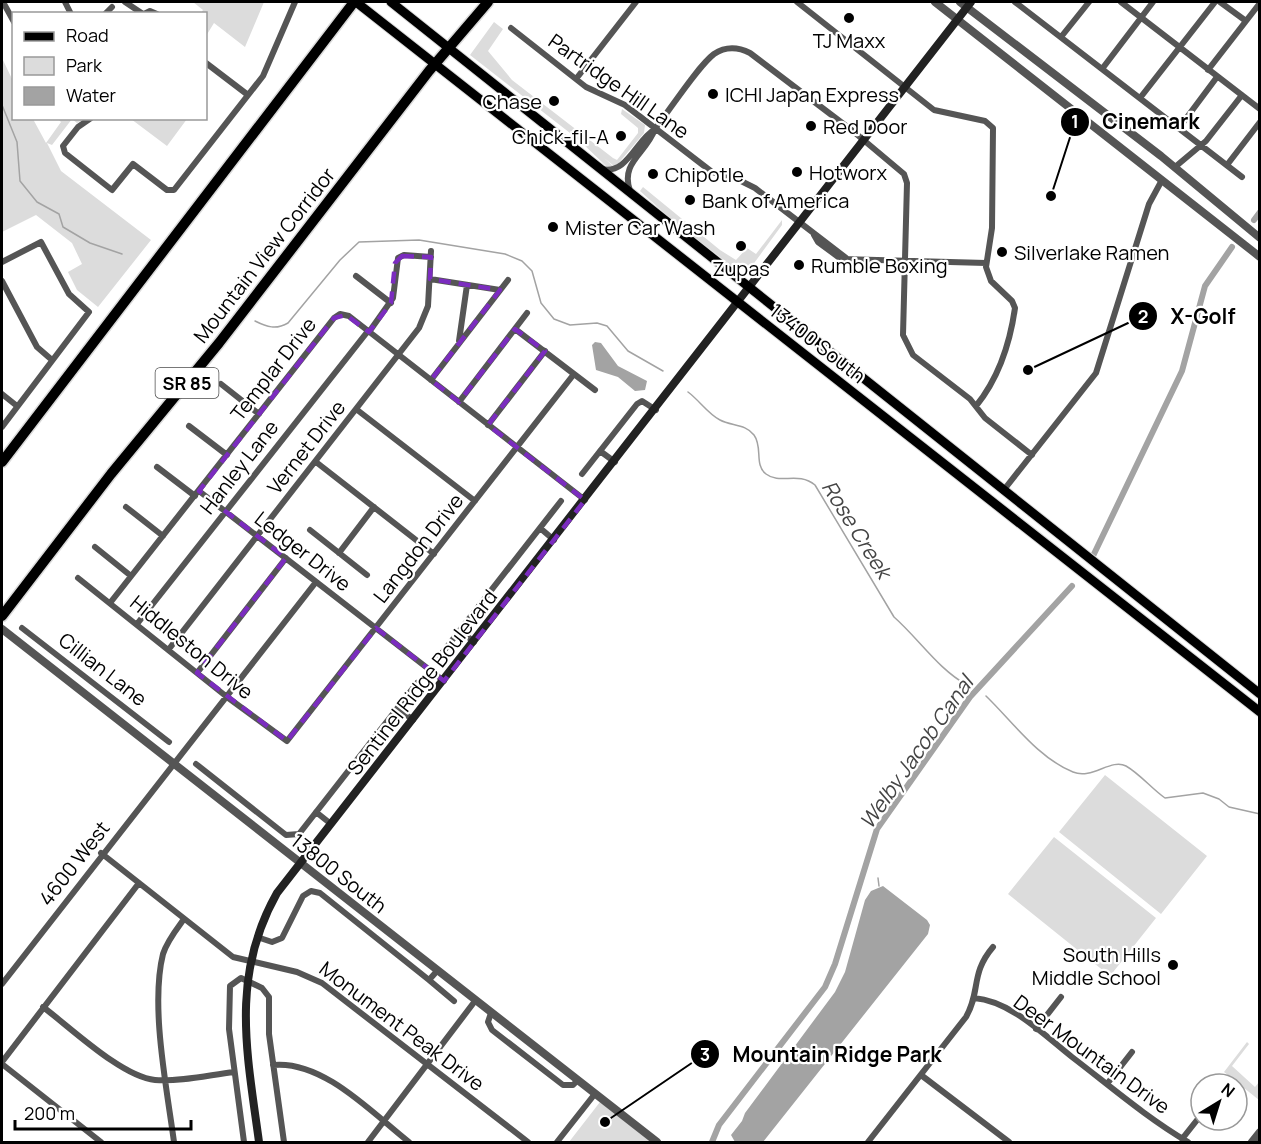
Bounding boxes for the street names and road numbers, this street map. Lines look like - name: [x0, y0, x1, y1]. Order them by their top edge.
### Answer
- street label: Partridge Hill Lane: [543, 27, 695, 145]
- street label: Mountain View Corridor: [187, 162, 341, 348]
- street label: 13400 South: [764, 297, 872, 389]
- street label: Templar Drive: [224, 312, 322, 426]
- road number: SR 85: [156, 368, 219, 398]
- street label: Vernet Drive: [261, 395, 351, 499]
- street label: Hanley Lane: [194, 414, 284, 520]
- street label: Langdon Drive: [367, 488, 469, 608]
- street label: Ledger Drive: [249, 505, 357, 597]
- street label: Sentinel Ridge Boulevard: [341, 584, 503, 780]
- street label: Hiddleston Drive: [125, 589, 259, 705]
- street label: Cillian Lane: [53, 626, 153, 712]
- street label: 4600 West: [32, 815, 116, 911]
- street label: 13800 South: [285, 827, 393, 919]
- street label: Monument Peak Drive: [314, 955, 490, 1097]
- street label: Deer Mountain Drive: [1008, 988, 1176, 1120]

